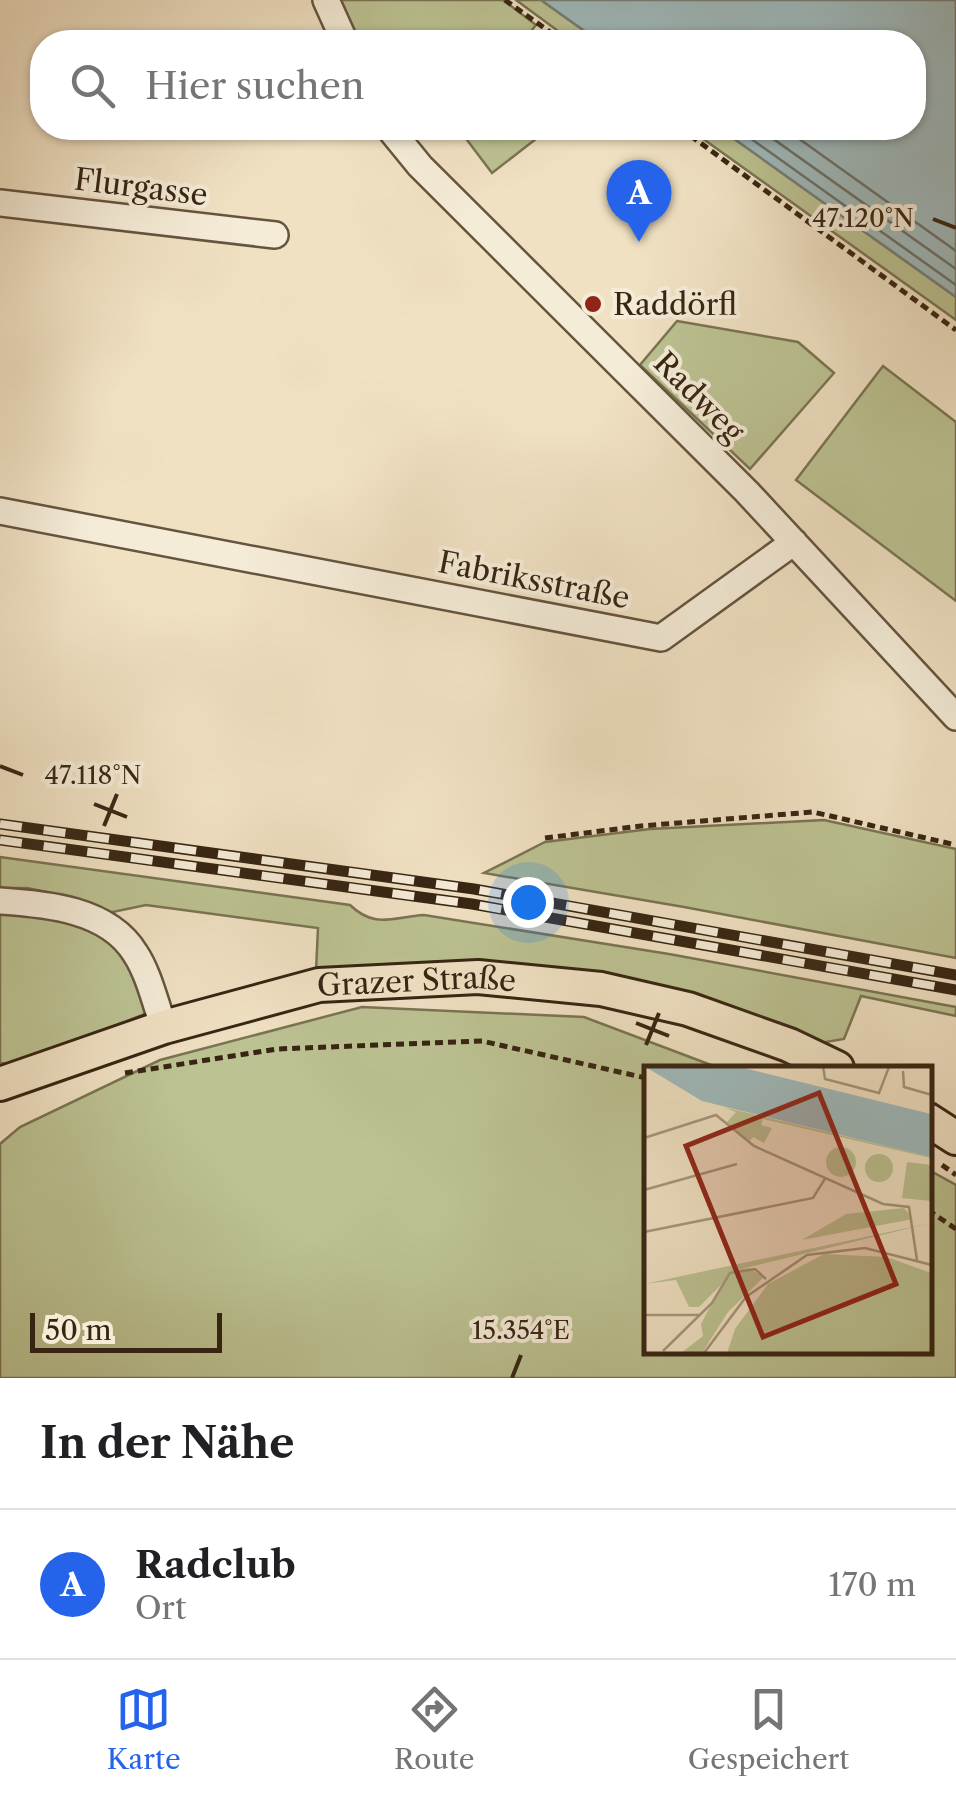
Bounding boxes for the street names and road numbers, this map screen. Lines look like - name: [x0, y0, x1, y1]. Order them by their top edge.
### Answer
- street label: Flurgasse: [72, 160, 210, 214]
- street label: Radweg: [646, 344, 752, 450]
- street label: Fabriksstraße: [435, 543, 633, 617]
- street label: Grazer Straße: [316, 958, 518, 1004]

